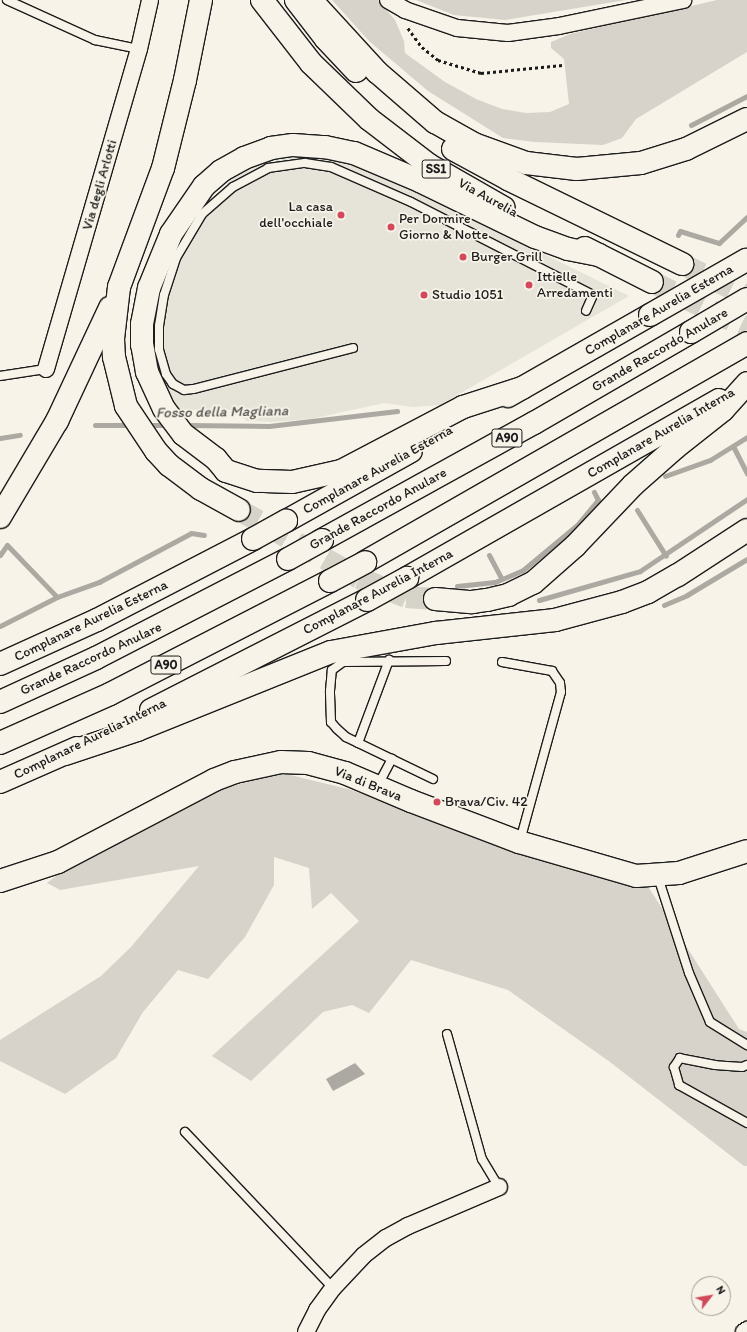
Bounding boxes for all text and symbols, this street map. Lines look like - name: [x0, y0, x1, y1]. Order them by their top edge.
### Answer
- street label: Via degli Arlotti: [79, 138, 121, 232]
- road number: SS1: [421, 158, 451, 180]
- street label: Via Aurelia: [455, 175, 521, 221]
- place label: La casa dell'occhiale: [259, 199, 333, 232]
- marker: La casa dell'occhiale: [336, 210, 346, 220]
- place label: Per Dormire Giorno & Notte: [399, 211, 488, 244]
- marker: Per Dormire Giorno & Notte: [386, 222, 396, 232]
- place label: Burger Grill: [471, 249, 543, 265]
- marker: Burger Grill: [458, 252, 468, 262]
- street label: Complanare Aurelia Esterna: [582, 260, 736, 360]
- place label: Ittielle Arredamenti: [537, 269, 613, 302]
- marker: Ittielle Arredamenti: [524, 280, 534, 290]
- place label: Studio 1051: [432, 287, 503, 303]
- marker: Studio 1051: [419, 290, 429, 300]
- street label: Grande Raccordo Anulare: [589, 304, 731, 396]
- street label: Complanare Aurelia Interna: [584, 384, 738, 482]
- water label: Fosso della Magliana: [155, 402, 289, 422]
- street label: Complanare Aurelia Esterna: [300, 422, 456, 518]
- road number: A90: [491, 427, 523, 449]
- street label: Grande Raccordo Anulare: [306, 464, 450, 554]
- street label: Complanare Aurelia Interna: [300, 545, 456, 639]
- street label: Complanare Aurelia Esterna: [11, 576, 171, 666]
- street label: Grande Raccordo Anulare: [17, 619, 165, 699]
- road number: A90: [150, 654, 182, 676]
- street label: Complanare Aurelia Interna: [11, 695, 169, 783]
- street label: Via di Brava: [332, 763, 404, 805]
- place label: Brava/Civ. 42: [445, 794, 528, 810]
- marker: Brava/Civ. 42: [432, 797, 442, 807]
- north arrow: [691, 1276, 731, 1316]
- text: N: [713, 1284, 728, 1297]

